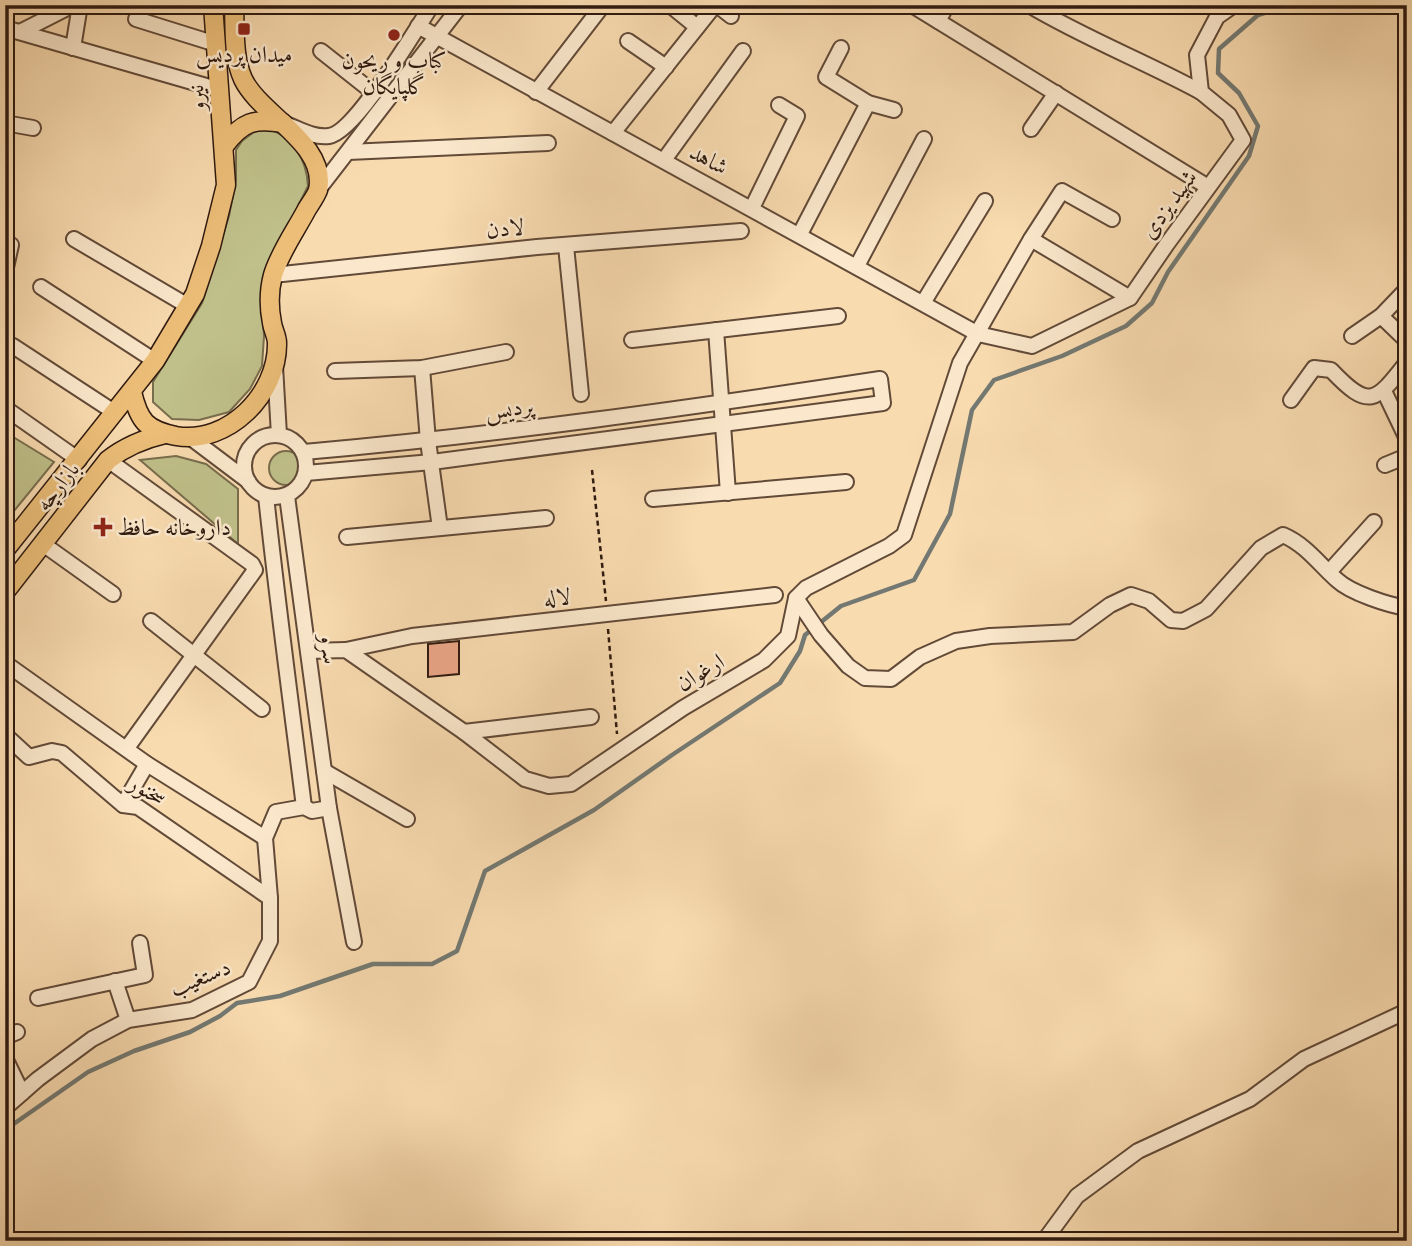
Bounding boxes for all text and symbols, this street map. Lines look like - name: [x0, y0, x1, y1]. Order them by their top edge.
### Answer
- marker: میدان پردیس: [236, 21, 252, 37]
- marker: کباب و ریحون گلپایگان: [386, 27, 402, 43]
- place label: میدان پردیس: [196, 41, 292, 70]
- place label: کباب و ریحون گلپایگان: [341, 47, 447, 102]
- street label: نیرو: [182, 84, 212, 114]
- street label: شاهد: [684, 138, 733, 182]
- street label: شهید یزدی: [1134, 165, 1203, 245]
- street label: لادن: [485, 213, 526, 245]
- street label: پردیس: [483, 392, 537, 427]
- street label: بازارچه: [30, 456, 87, 518]
- place label: داروخانه حافظ: [117, 514, 231, 542]
- marker: داروخانه حافظ: [95, 519, 111, 535]
- street label: لاله: [542, 583, 572, 613]
- street label: سرو: [312, 630, 345, 666]
- street label: ارغوان: [671, 648, 730, 698]
- street label: سخنور: [122, 768, 171, 813]
- street label: دستغیب: [166, 953, 235, 1004]

